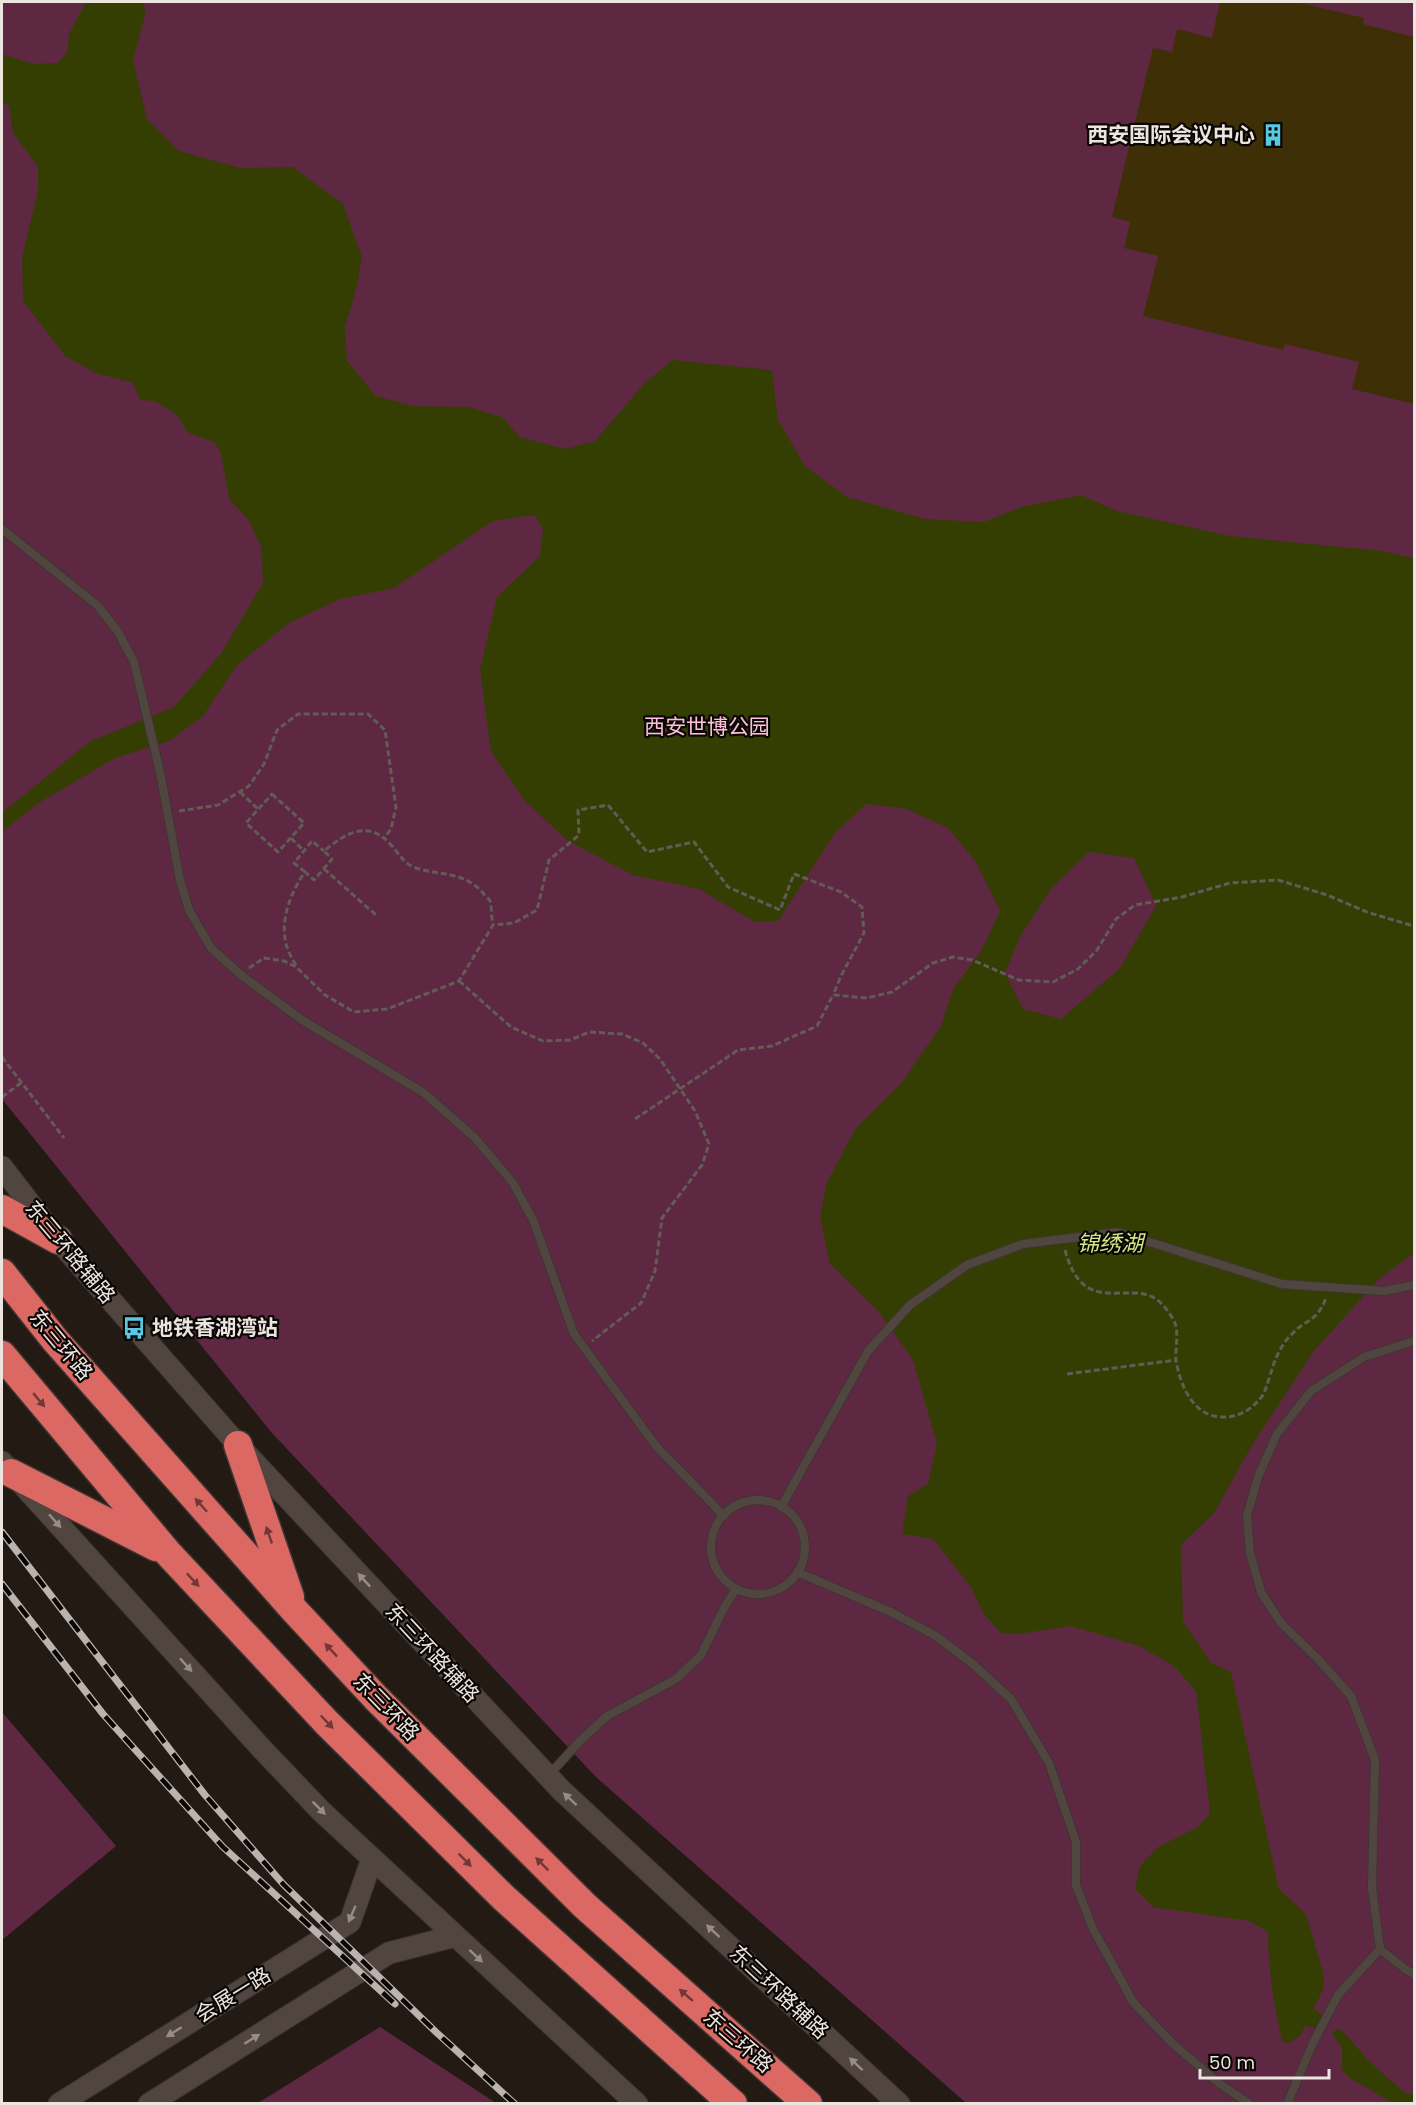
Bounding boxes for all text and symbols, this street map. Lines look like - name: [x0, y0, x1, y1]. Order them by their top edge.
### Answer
- place label: 西安国际会议中心: [1087, 120, 1255, 149]
- building icon: 西安国际会议中心: [1260, 122, 1286, 148]
- park label: 西安世博公园: [644, 712, 770, 741]
- street label: 东三环路辅路: [19, 1194, 122, 1309]
- water label: 锦绣湖: [1077, 1228, 1146, 1259]
- street label: 东三环路: [23, 1303, 99, 1386]
- place label: 地铁香湖湾站: [152, 1313, 278, 1342]
- bus stop icon: 地铁香湖湾站: [121, 1315, 147, 1341]
- one-way arrow: [32, 1393, 45, 1408]
- one-way arrow: [195, 1498, 208, 1513]
- one-way arrow: [47, 1514, 61, 1528]
- one-way arrow: [264, 1526, 274, 1544]
- one-way arrow: [186, 1573, 200, 1588]
- one-way arrow: [358, 1574, 372, 1588]
- street label: 东三环路辅路: [380, 1598, 484, 1708]
- one-way arrow: [325, 1643, 339, 1657]
- one-way arrow: [179, 1658, 193, 1673]
- street label: 东三环路: [348, 1668, 424, 1746]
- one-way arrow: [319, 1715, 333, 1729]
- one-way arrow: [563, 1793, 578, 1806]
- one-way arrow: [311, 1801, 326, 1815]
- one-way arrow: [457, 1853, 472, 1867]
- one-way arrow: [535, 1856, 549, 1871]
- one-way arrow: [347, 1905, 357, 1923]
- one-way arrow: [706, 1925, 721, 1938]
- street label: 东三环路辅路: [724, 1940, 834, 2044]
- one-way arrow: [469, 1948, 483, 1962]
- street label: 会展一路: [189, 1960, 276, 2029]
- one-way arrow: [679, 1989, 694, 2002]
- street label: 东三环路: [698, 2004, 778, 2078]
- one-way arrow: [166, 2026, 182, 2037]
- one-way arrow: [244, 2034, 260, 2045]
- scale bar: [1200, 2042, 1329, 2080]
- text: 50 m: [1209, 2050, 1255, 2075]
- one-way arrow: [849, 2058, 864, 2071]

